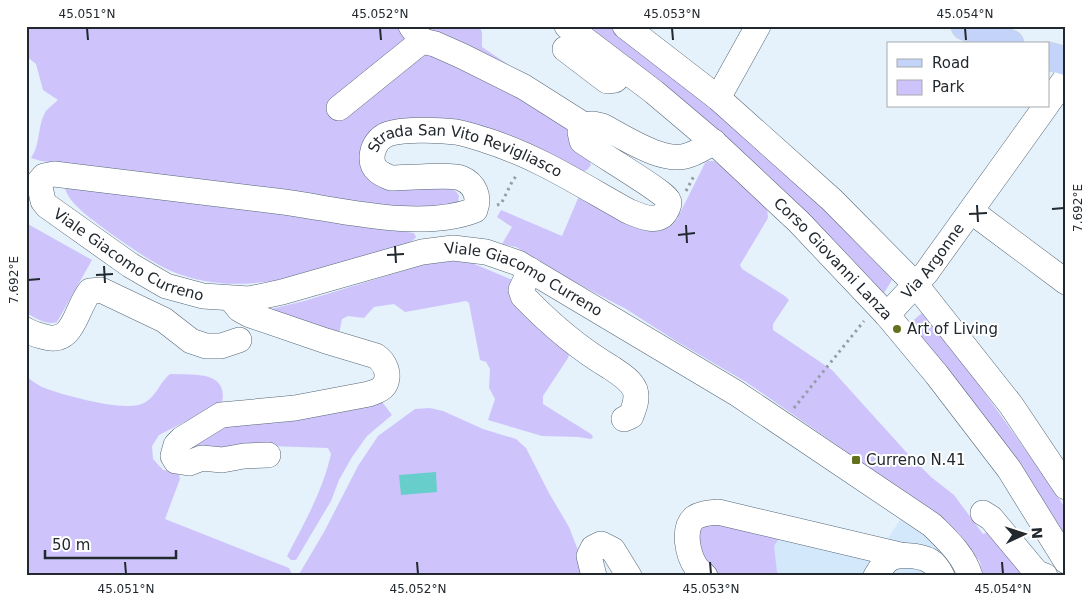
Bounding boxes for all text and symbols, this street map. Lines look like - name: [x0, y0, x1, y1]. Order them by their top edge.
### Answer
- text: 45.051°N: [59, 7, 115, 21]
- text: 45.052°N: [352, 7, 408, 21]
- text: 45.053°N: [644, 7, 700, 21]
- text: 45.054°N: [937, 7, 993, 21]
- legend: [887, 42, 1050, 108]
- text: Road: [932, 54, 970, 72]
- text: Park: [932, 78, 965, 96]
- street label: Strada San Vito Revigliasco: [364, 121, 565, 181]
- text: 7.692°E: [1071, 184, 1085, 232]
- street label: Corso Giovanni Lanza: [770, 194, 896, 324]
- street label: Viale Giacomo Curreno: [50, 204, 206, 305]
- street label: Via Argonne: [898, 220, 968, 303]
- street label: Viale Giacomo Curreno: [443, 239, 606, 320]
- text: 7.692°E: [7, 256, 21, 304]
- place label: Art of Living: [907, 320, 998, 338]
- marker: Art of Living: [891, 323, 903, 335]
- place label: Curreno N.41: [866, 451, 965, 469]
- marker: Curreno N.41: [850, 454, 862, 466]
- north arrow: [1000, 510, 1050, 560]
- scale bar: [45, 527, 176, 559]
- text: N: [1029, 527, 1045, 539]
- text: 50 m: [52, 536, 90, 554]
- text: 45.051°N: [98, 582, 154, 596]
- text: 45.052°N: [390, 582, 446, 596]
- text: 45.053°N: [683, 582, 739, 596]
- text: 45.054°N: [975, 582, 1031, 596]

